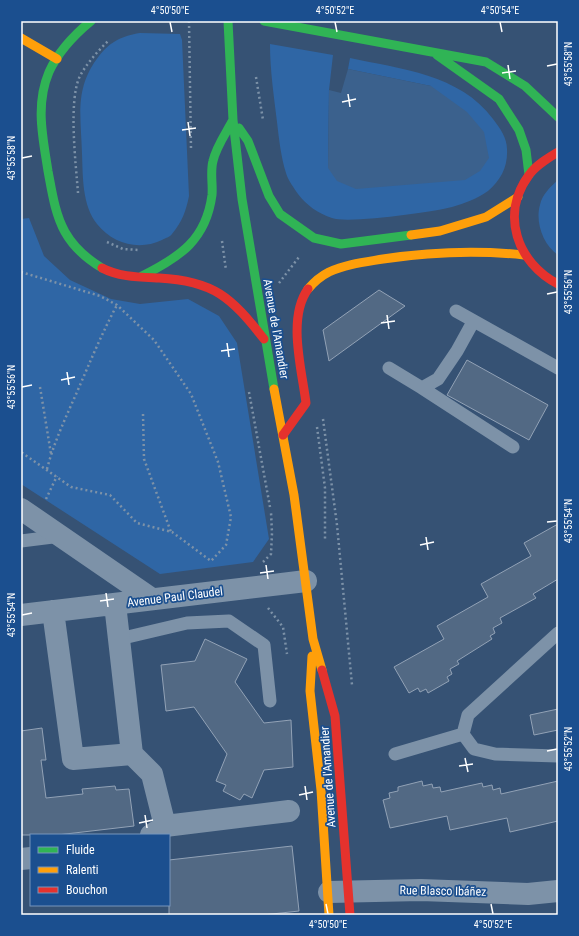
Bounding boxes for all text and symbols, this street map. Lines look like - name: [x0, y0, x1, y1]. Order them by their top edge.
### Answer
- text: 4°50'50"E: [151, 5, 189, 16]
- text: 4°50'52"E: [316, 5, 354, 16]
- text: 4°50'54"E: [481, 5, 519, 16]
- text: 43°55'58"N: [563, 42, 574, 86]
- text: 43°55'58"N: [6, 136, 17, 180]
- text: 43°55'56"N: [563, 270, 574, 314]
- street label: Avenue de l'Amandier: [260, 278, 292, 380]
- text: 43°55'56"N: [6, 365, 17, 409]
- text: 43°55'54"N: [563, 499, 574, 543]
- street label: Avenue Paul Claudel: [126, 584, 224, 610]
- text: 43°55'54"N: [6, 593, 17, 637]
- street label: Avenue de l'Amandier: [317, 726, 339, 828]
- text: 43°55'52"N: [563, 727, 574, 771]
- legend: [30, 834, 170, 906]
- text: Fluide: [66, 843, 95, 857]
- text: Ralenti: [66, 863, 99, 877]
- text: Bouchon: [66, 883, 108, 897]
- street label: Rue Blasco Ibáñez: [400, 883, 486, 899]
- text: 4°50'50"E: [309, 919, 347, 930]
- text: 4°50'52"E: [474, 919, 512, 930]

